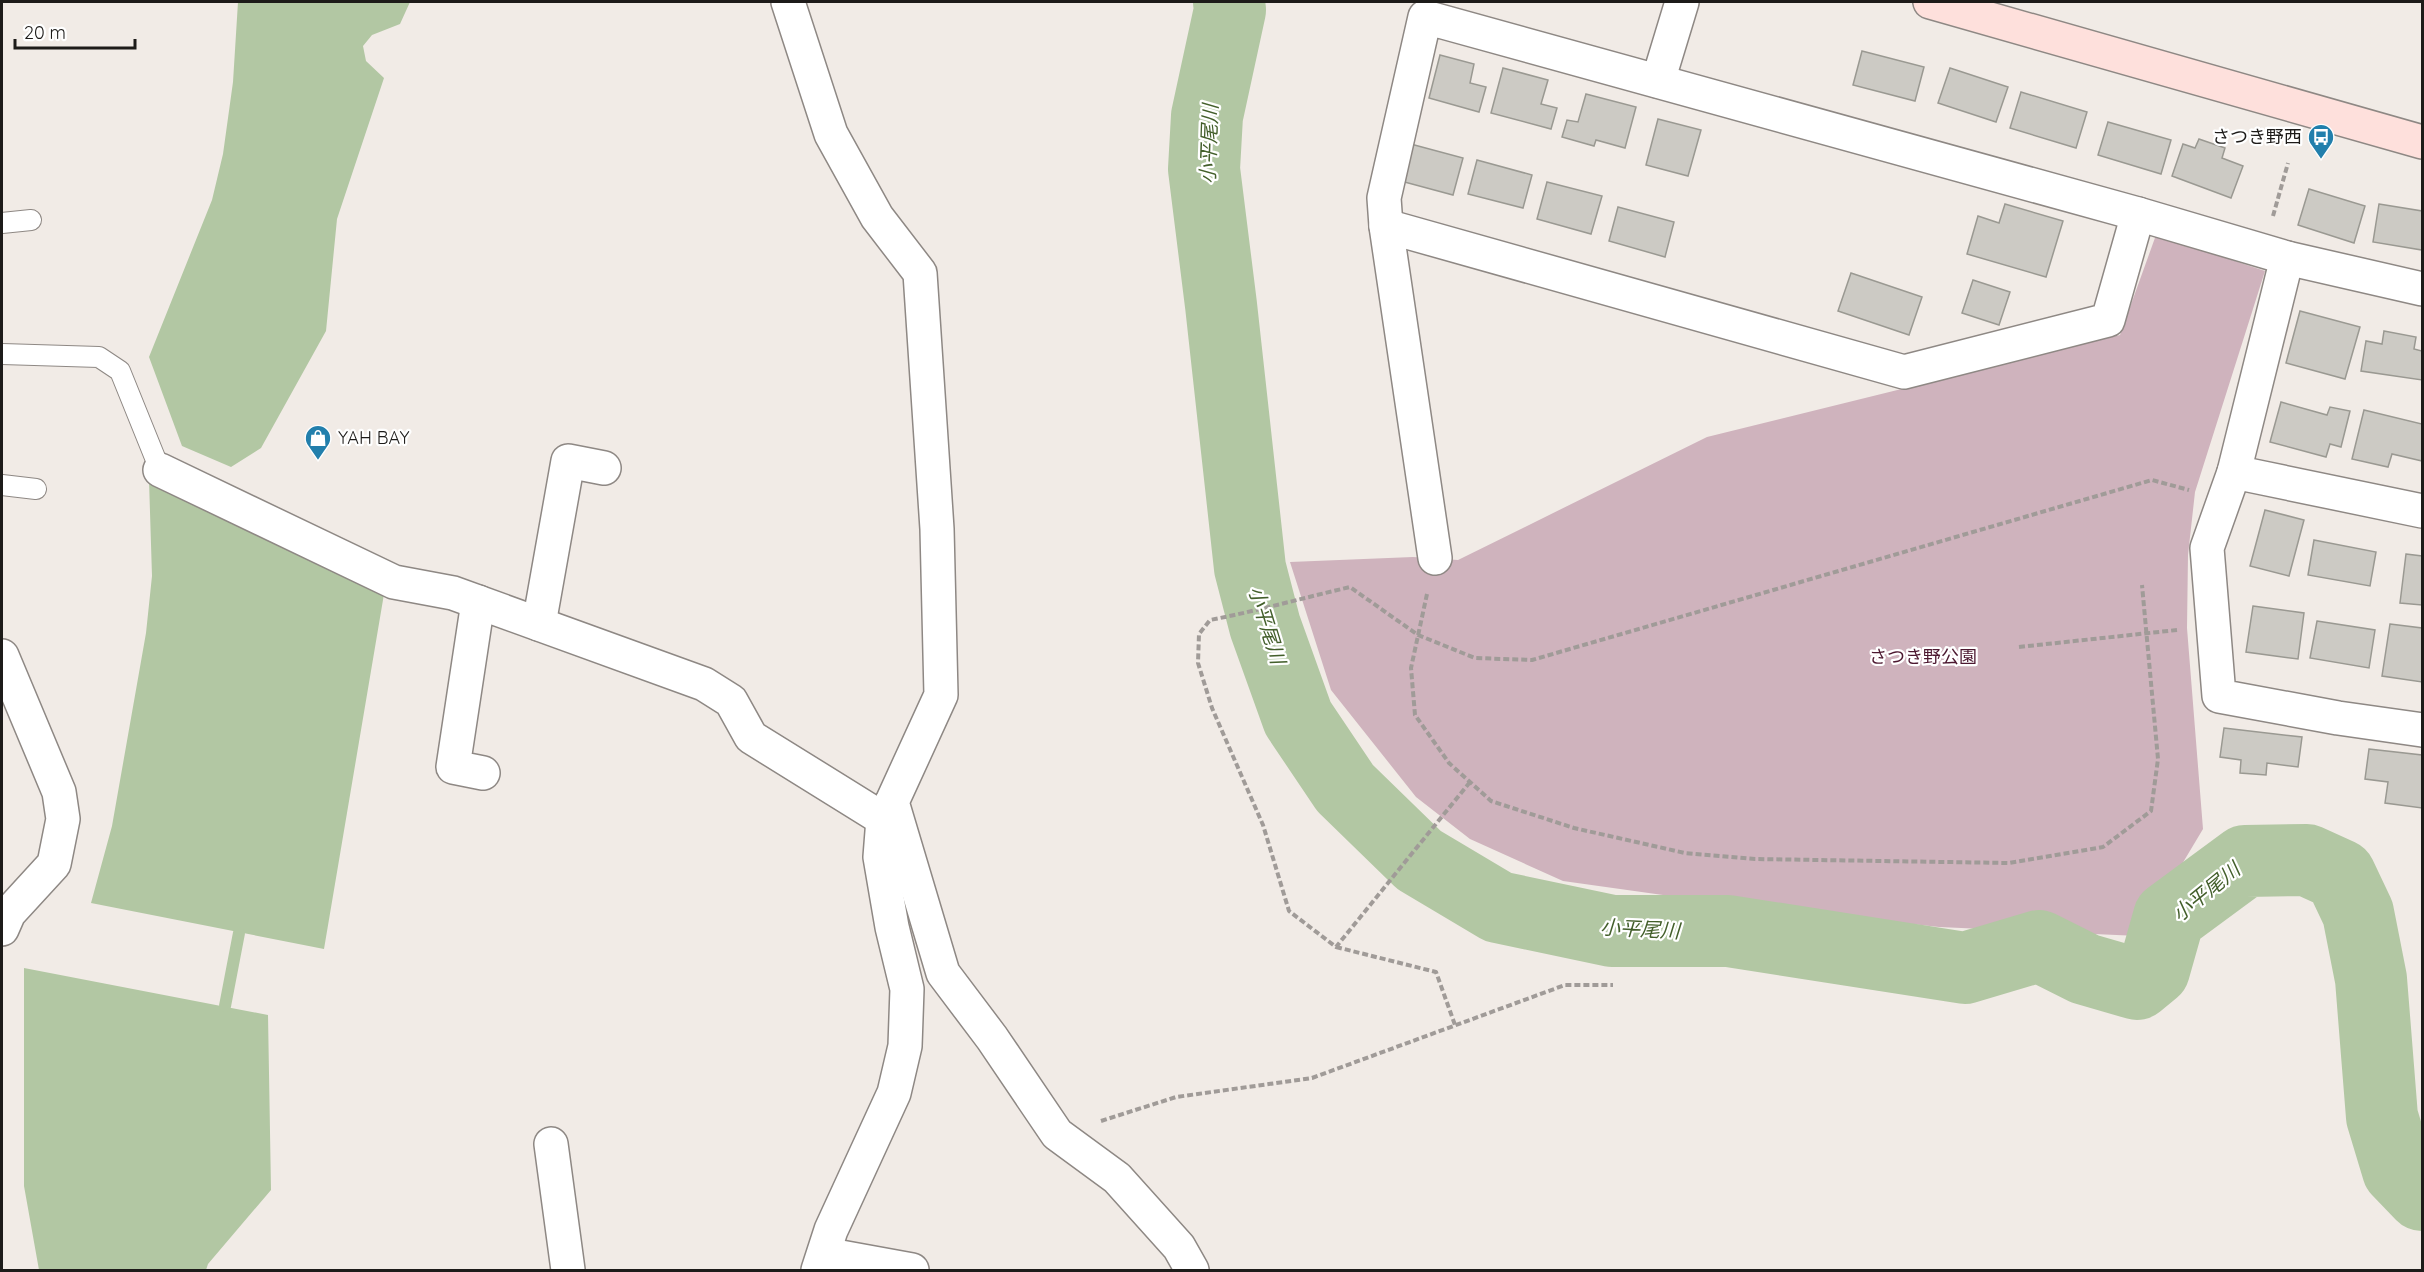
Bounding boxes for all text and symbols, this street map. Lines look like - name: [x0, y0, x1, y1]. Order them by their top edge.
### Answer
- scale bar: [15, 12, 135, 50]
- text: 20 m: [24, 21, 66, 44]
- water label: 小平尾川: [1195, 102, 1222, 184]
- bus stop icon: さつき野西: [2306, 122, 2336, 160]
- place label: さつき野西: [2212, 125, 2302, 148]
- shop icon: YAH BAY: [303, 423, 333, 461]
- place label: YAH BAY: [338, 426, 409, 449]
- water label: 小平尾川: [1244, 583, 1292, 669]
- park label: さつき野公園: [1869, 645, 1977, 668]
- water label: 小平尾川: [2167, 855, 2246, 926]
- water label: 小平尾川: [1599, 914, 1683, 943]

